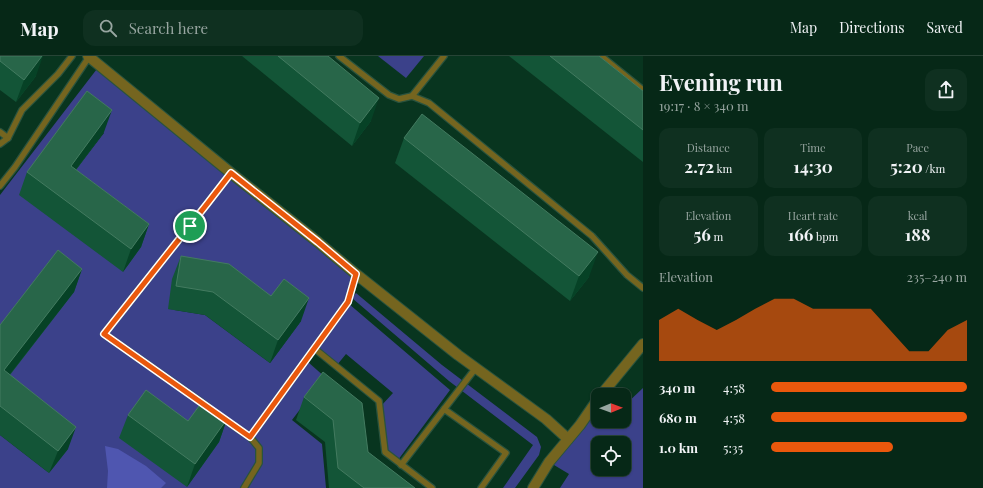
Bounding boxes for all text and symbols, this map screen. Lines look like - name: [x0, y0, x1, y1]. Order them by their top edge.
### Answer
- search box: [83, 10, 363, 46]
- text: Map: [20, 15, 59, 41]
- icon: search: [97, 17, 119, 39]
- text: Search here: [129, 18, 208, 38]
- text: Map: [790, 18, 817, 37]
- text: Directions: [839, 18, 905, 37]
- text: Saved: [927, 18, 963, 37]
- text: Evening run: [659, 67, 783, 97]
- button: share: [925, 69, 967, 111]
- text: 19:17 · 8 × 340 m: [659, 97, 748, 114]
- text: Distance: [687, 140, 730, 155]
- text: Time: [800, 140, 826, 155]
- text: Pace: [906, 140, 929, 155]
- text: 2.72: [684, 155, 714, 177]
- text: 14:30: [793, 155, 833, 177]
- text: 5:20: [890, 155, 923, 177]
- text: km: [714, 161, 732, 176]
- text: /km: [923, 161, 945, 176]
- text: Elevation: [685, 208, 731, 223]
- text: Heart rate: [788, 208, 838, 223]
- text: kcal: [908, 208, 928, 223]
- pin: [173, 209, 207, 243]
- icon: arrive: [179, 215, 201, 237]
- text: 56: [693, 223, 711, 245]
- text: 166: [788, 223, 813, 245]
- text: 188: [905, 223, 930, 245]
- text: m: [711, 229, 723, 244]
- text: bpm: [813, 229, 838, 244]
- text: Elevation: [659, 268, 713, 285]
- text: 235–240 m: [907, 268, 967, 285]
- text: 340 m: [659, 379, 695, 396]
- text: 4:58: [723, 379, 745, 396]
- north arrow: [591, 388, 631, 428]
- map controls: [591, 388, 631, 476]
- text: 680 m: [659, 409, 697, 426]
- text: 4:58: [723, 409, 745, 426]
- button: locate: [591, 436, 631, 476]
- text: 1.0 km: [659, 439, 698, 456]
- text: 5:35: [723, 439, 743, 456]

